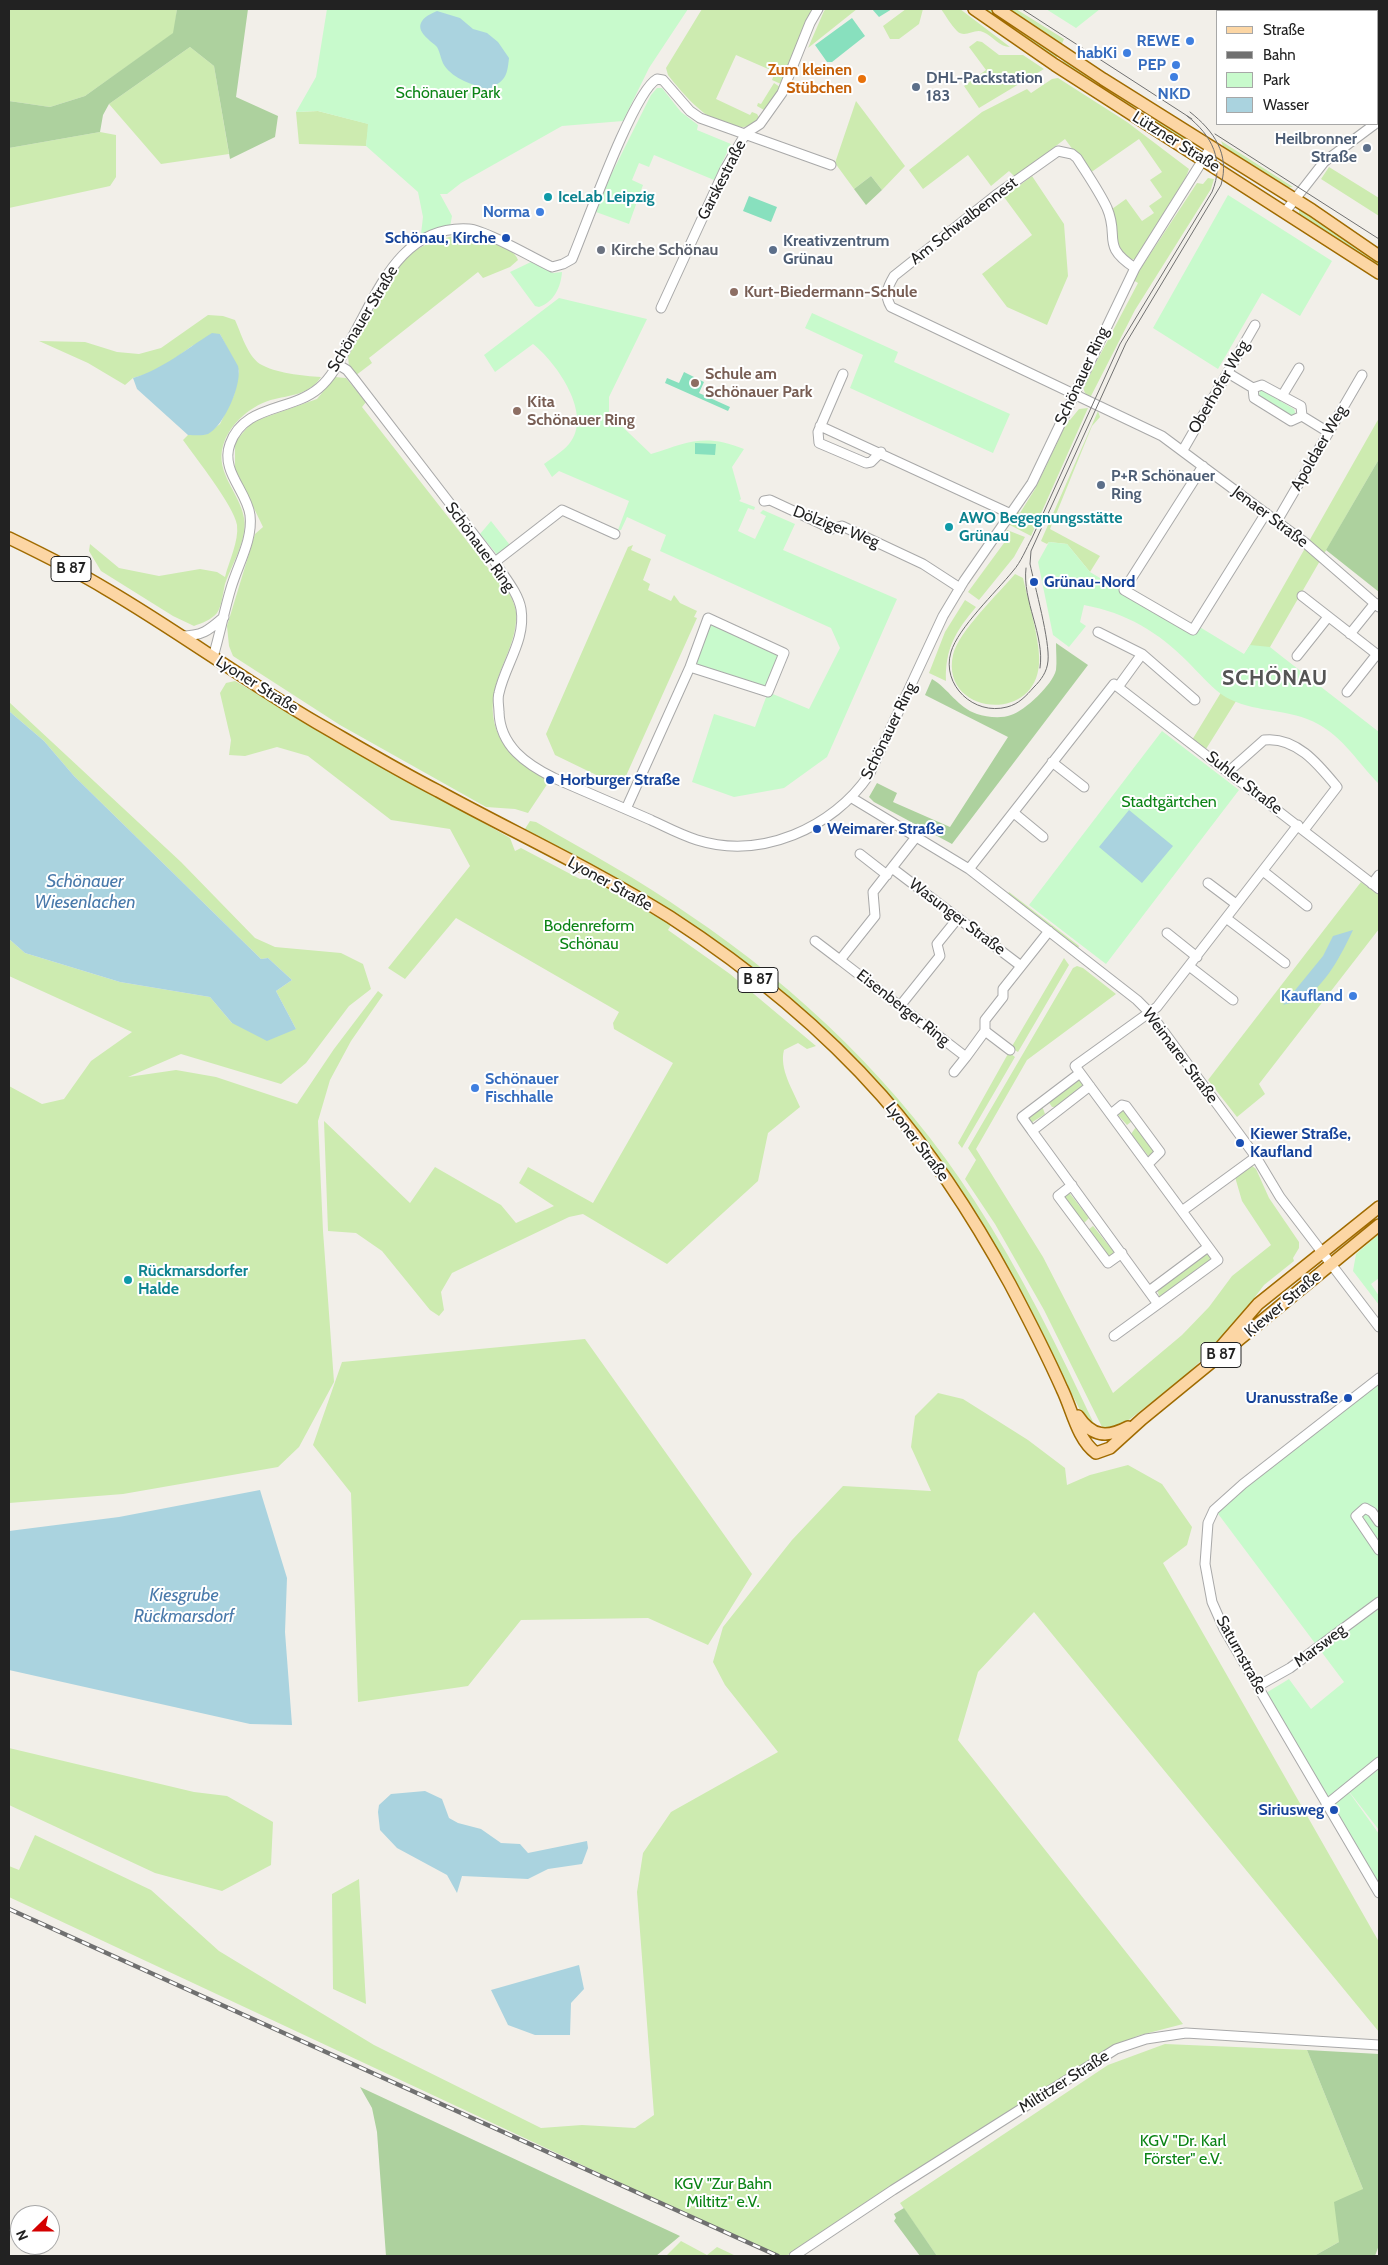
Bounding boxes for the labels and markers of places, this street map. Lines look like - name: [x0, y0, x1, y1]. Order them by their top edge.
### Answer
- place label: REWE: [1136, 31, 1180, 51]
- marker: REWE: [1184, 35, 1196, 47]
- place label: habKi: [1077, 43, 1117, 63]
- marker: habKi: [1121, 47, 1133, 59]
- place label: PEP: [1138, 55, 1166, 75]
- marker: PEP: [1170, 59, 1182, 71]
- place label: Zum kleinen Stübchen: [767, 60, 852, 98]
- place label: DHL-Packstation 183: [926, 68, 1043, 106]
- marker: NKD: [1168, 71, 1180, 83]
- marker: Zum kleinen Stübchen: [856, 73, 868, 85]
- marker: DHL-Packstation 183: [910, 81, 922, 93]
- place label: NKD: [1158, 84, 1190, 104]
- place label: Heilbronner Straße: [1275, 129, 1357, 167]
- marker: Heilbronner Straße: [1361, 142, 1373, 154]
- place label: IceLab Leipzig: [558, 187, 655, 207]
- marker: IceLab Leipzig: [542, 191, 554, 203]
- place label: Norma: [483, 202, 530, 222]
- marker: Norma: [534, 206, 546, 218]
- place label: Schönau, Kirche: [385, 228, 496, 248]
- place label: Kreativzentrum Grünau: [783, 231, 889, 269]
- marker: Schönau, Kirche: [500, 232, 512, 244]
- place label: Kirche Schönau: [611, 240, 718, 260]
- marker: Kirche Schönau: [595, 244, 607, 256]
- marker: Kreativzentrum Grünau: [767, 244, 779, 256]
- place label: Kurt-Biedermann-Schule: [744, 282, 917, 302]
- marker: Kurt-Biedermann-Schule: [728, 286, 740, 298]
- place label: Schule am Schönauer Park: [705, 364, 813, 402]
- marker: Schule am Schönauer Park: [689, 377, 701, 389]
- place label: Kita Schönauer Ring: [527, 392, 635, 430]
- marker: Kita Schönauer Ring: [511, 405, 523, 417]
- place label: P+R Schönauer Ring: [1111, 466, 1215, 504]
- marker: P+R Schönauer Ring: [1095, 479, 1107, 491]
- place label: AWO Begegnungsstätte Grünau: [959, 508, 1123, 546]
- marker: AWO Begegnungsstätte Grünau: [943, 521, 955, 533]
- place label: Grünau-Nord: [1044, 572, 1135, 592]
- marker: Grünau-Nord: [1028, 576, 1040, 588]
- place label: Horburger Straße: [560, 770, 680, 790]
- marker: Horburger Straße: [544, 774, 556, 786]
- place label: Weimarer Straße: [827, 819, 944, 839]
- marker: Weimarer Straße: [811, 823, 823, 835]
- place label: Kaufland: [1281, 986, 1343, 1006]
- marker: Kaufland: [1347, 990, 1359, 1002]
- place label: Schönauer Fischhalle: [485, 1069, 559, 1107]
- marker: Schönauer Fischhalle: [469, 1082, 481, 1094]
- place label: Kiewer Straße, Kaufland: [1250, 1124, 1351, 1162]
- marker: Kiewer Straße, Kaufland: [1234, 1137, 1246, 1149]
- place label: Rückmarsdorfer Halde: [138, 1261, 248, 1299]
- marker: Rückmarsdorfer Halde: [122, 1274, 134, 1286]
- place label: Uranusstraße: [1246, 1388, 1338, 1408]
- marker: Uranusstraße: [1342, 1392, 1354, 1404]
- place label: Siriusweg: [1258, 1800, 1324, 1820]
- marker: Siriusweg: [1328, 1804, 1340, 1816]

